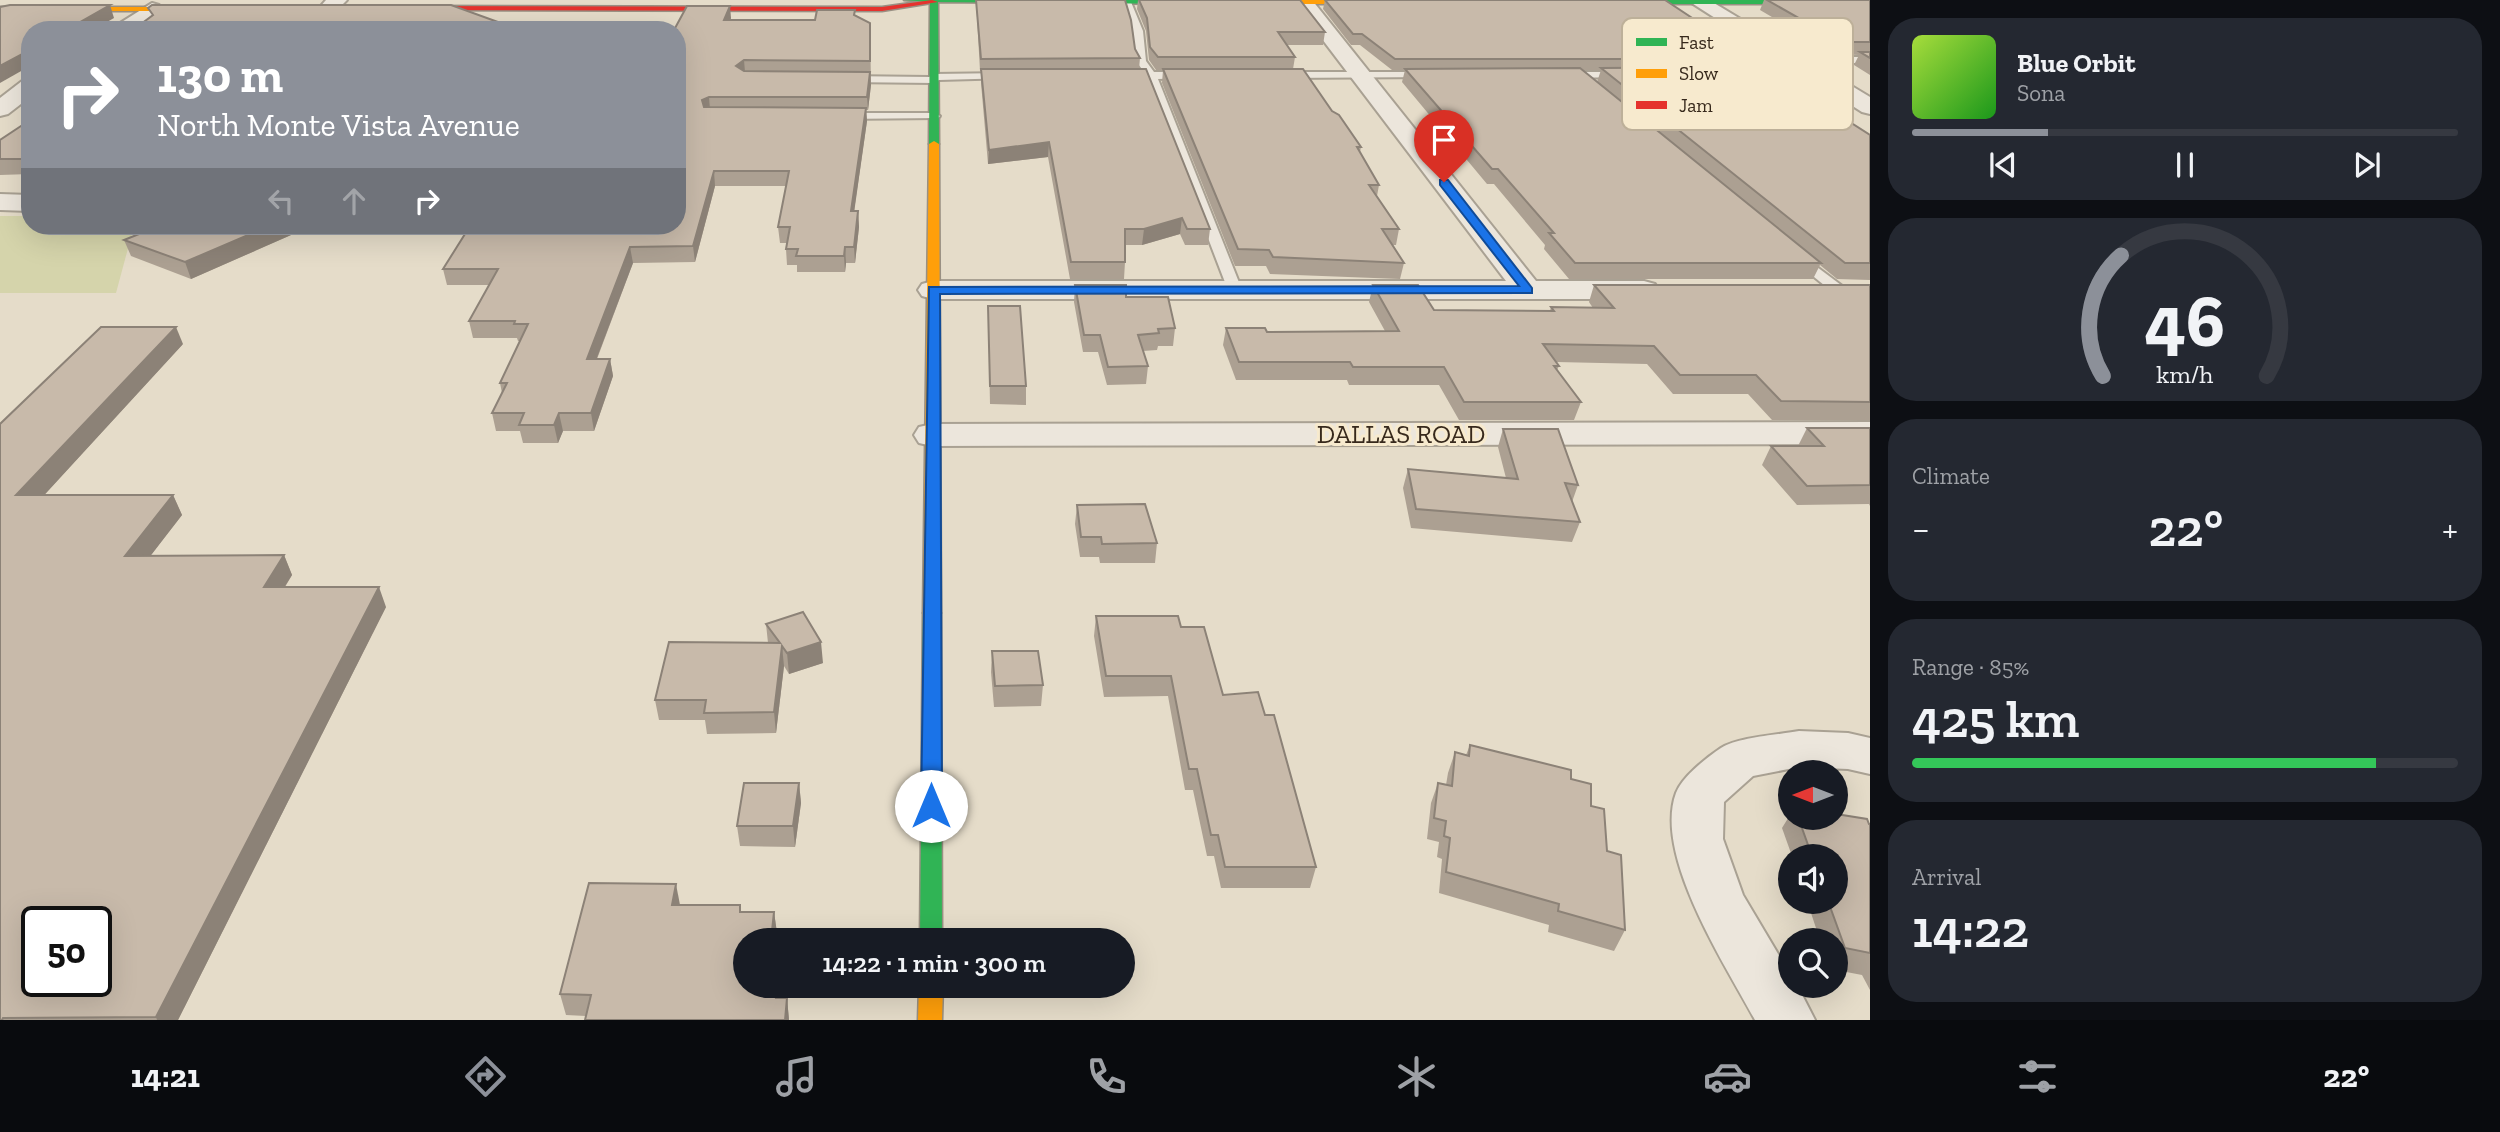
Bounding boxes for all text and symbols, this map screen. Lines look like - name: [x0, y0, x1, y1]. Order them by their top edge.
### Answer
- legend: [1622, 18, 1853, 130]
- text: Fast: [1679, 31, 1714, 54]
- text: 130 m: [157, 46, 283, 105]
- text: Blue Orbit: [2017, 47, 2136, 79]
- icon: right: [42, 49, 133, 140]
- text: Slow: [1679, 62, 1719, 85]
- text: Sona: [2017, 79, 2065, 107]
- text: Jam: [1679, 94, 1713, 117]
- text: North Monte Vista Avenue: [157, 106, 520, 144]
- pin: [1414, 110, 1474, 182]
- icon: arrive: [1425, 121, 1463, 159]
- icon: previous: [1984, 146, 2022, 184]
- icon: pause: [2166, 146, 2204, 184]
- icon: next: [2348, 146, 2386, 184]
- icon: left: [262, 182, 300, 220]
- icon: ahead: [335, 182, 373, 220]
- icon: right: [408, 182, 446, 220]
- text: 46: [2145, 277, 2225, 365]
- text: km/h: [2156, 358, 2214, 388]
- street label: DALLAS ROAD: [1317, 418, 1485, 450]
- text: Climate: [1912, 462, 1990, 490]
- text: 22°: [2149, 497, 2223, 559]
- text: −: [1912, 506, 1930, 552]
- text: +: [2442, 506, 2458, 552]
- text: Range · 85%: [1912, 653, 2029, 681]
- text: 425 km: [1912, 688, 2079, 750]
- north arrow: [1778, 760, 1848, 830]
- map controls: [1778, 760, 1848, 998]
- position arrow: [894, 769, 968, 843]
- button: sound: [1778, 844, 1848, 914]
- text: Arrival: [1912, 863, 1981, 891]
- text: 14:22: [1912, 898, 2029, 960]
- speed limit sign: 50: [21, 906, 112, 997]
- button: search: [1778, 928, 1848, 998]
- text: 14:22 · 1 min · 300 m: [822, 947, 1046, 979]
- icon: directions: [461, 1052, 510, 1101]
- icon: music: [772, 1052, 821, 1101]
- icon: phone: [1082, 1052, 1131, 1101]
- icon: climate: [1392, 1052, 1441, 1101]
- icon: car: [1703, 1052, 1752, 1101]
- icon: filters: [2013, 1052, 2062, 1101]
- text: 14:21: [131, 1057, 200, 1095]
- text: 22°: [2323, 1057, 2369, 1095]

